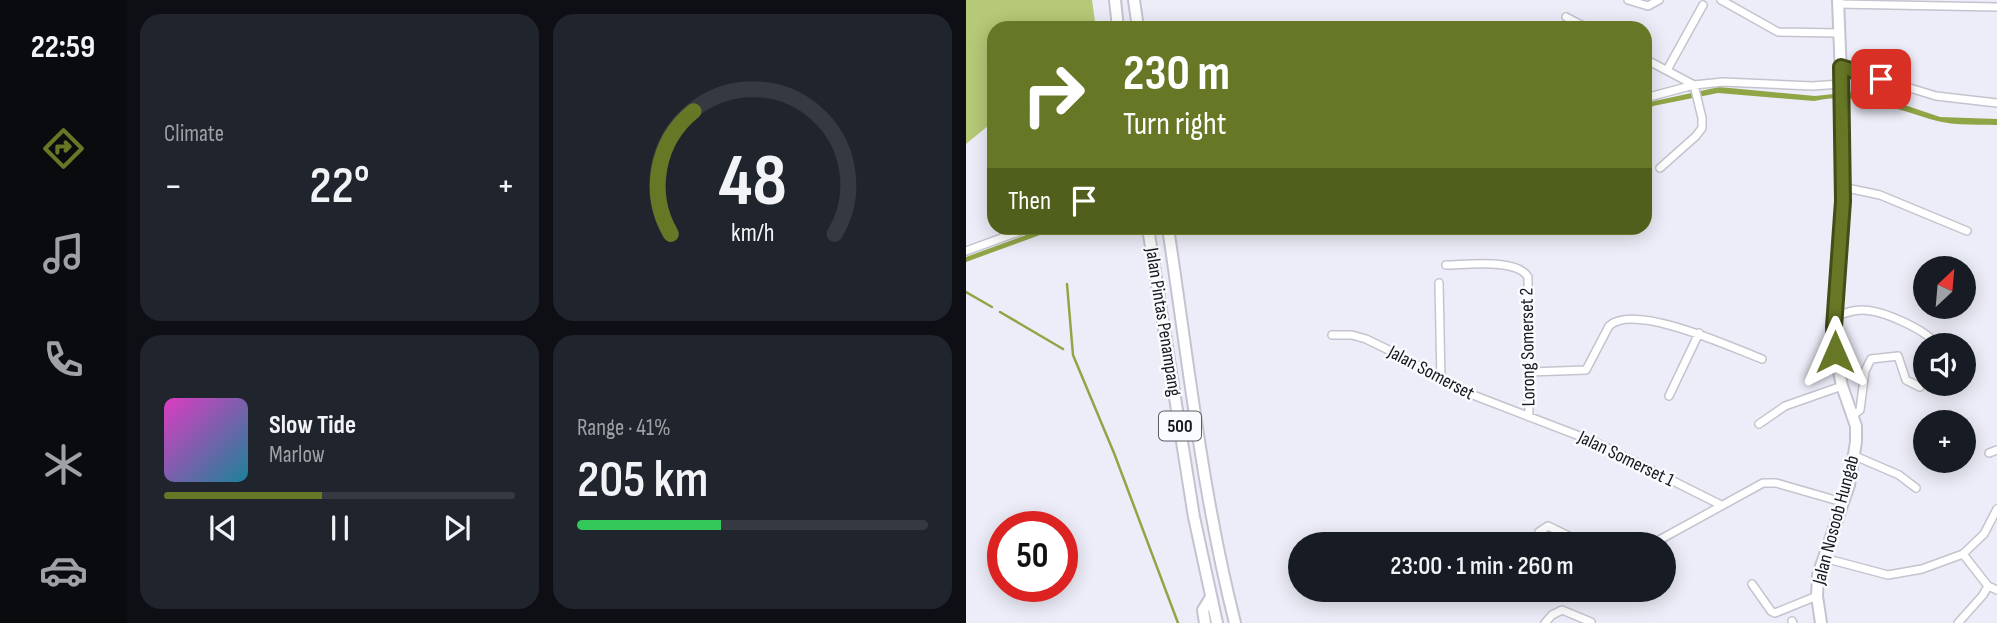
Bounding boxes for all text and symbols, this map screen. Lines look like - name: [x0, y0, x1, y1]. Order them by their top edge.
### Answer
- text: 22:59: [31, 28, 95, 67]
- text: 230 m: [1123, 45, 1230, 104]
- icon: right: [1008, 49, 1099, 140]
- pin: [1851, 49, 1911, 109]
- icon: arrive: [1862, 60, 1900, 98]
- text: Turn right: [1123, 105, 1227, 144]
- text: Climate: [164, 120, 224, 148]
- icon: directions: [39, 124, 88, 173]
- text: 48: [718, 138, 787, 226]
- text: 22°: [309, 155, 370, 218]
- text: −: [164, 164, 183, 209]
- text: +: [496, 164, 515, 209]
- icon: arrive: [1065, 182, 1103, 220]
- text: Then: [1008, 186, 1051, 217]
- text: km/h: [731, 217, 774, 248]
- icon: music: [39, 229, 88, 278]
- street label: Jalan Pintas Penampang: [1140, 245, 1186, 398]
- north arrow: [1913, 256, 1976, 318]
- map controls: [1913, 256, 1976, 473]
- street label: Lorong Somerset 2: [1515, 288, 1541, 406]
- position arrow: [1798, 315, 1872, 389]
- button: sound: [1913, 333, 1976, 396]
- icon: phone: [39, 335, 88, 384]
- street label: Jalan Somerset: [1383, 340, 1478, 405]
- text: Slow Tide: [269, 410, 356, 441]
- button: +: [1913, 410, 1976, 473]
- road number: 500: [1159, 412, 1201, 440]
- text: Range · 41%: [577, 414, 671, 442]
- street label: Jalan Somerset 1: [1573, 425, 1678, 492]
- icon: climate: [39, 440, 88, 489]
- text: Marlow: [269, 441, 325, 469]
- text: 205 km: [577, 449, 709, 512]
- street label: Jalan Nosoob Hungab: [1807, 453, 1864, 588]
- icon: previous: [204, 509, 242, 547]
- icon: pause: [321, 509, 359, 547]
- icon: next: [438, 509, 476, 547]
- speed limit sign: 50: [987, 511, 1078, 602]
- icon: car: [39, 546, 88, 595]
- text: 23:00 · 1 min · 260 m: [1390, 551, 1574, 582]

